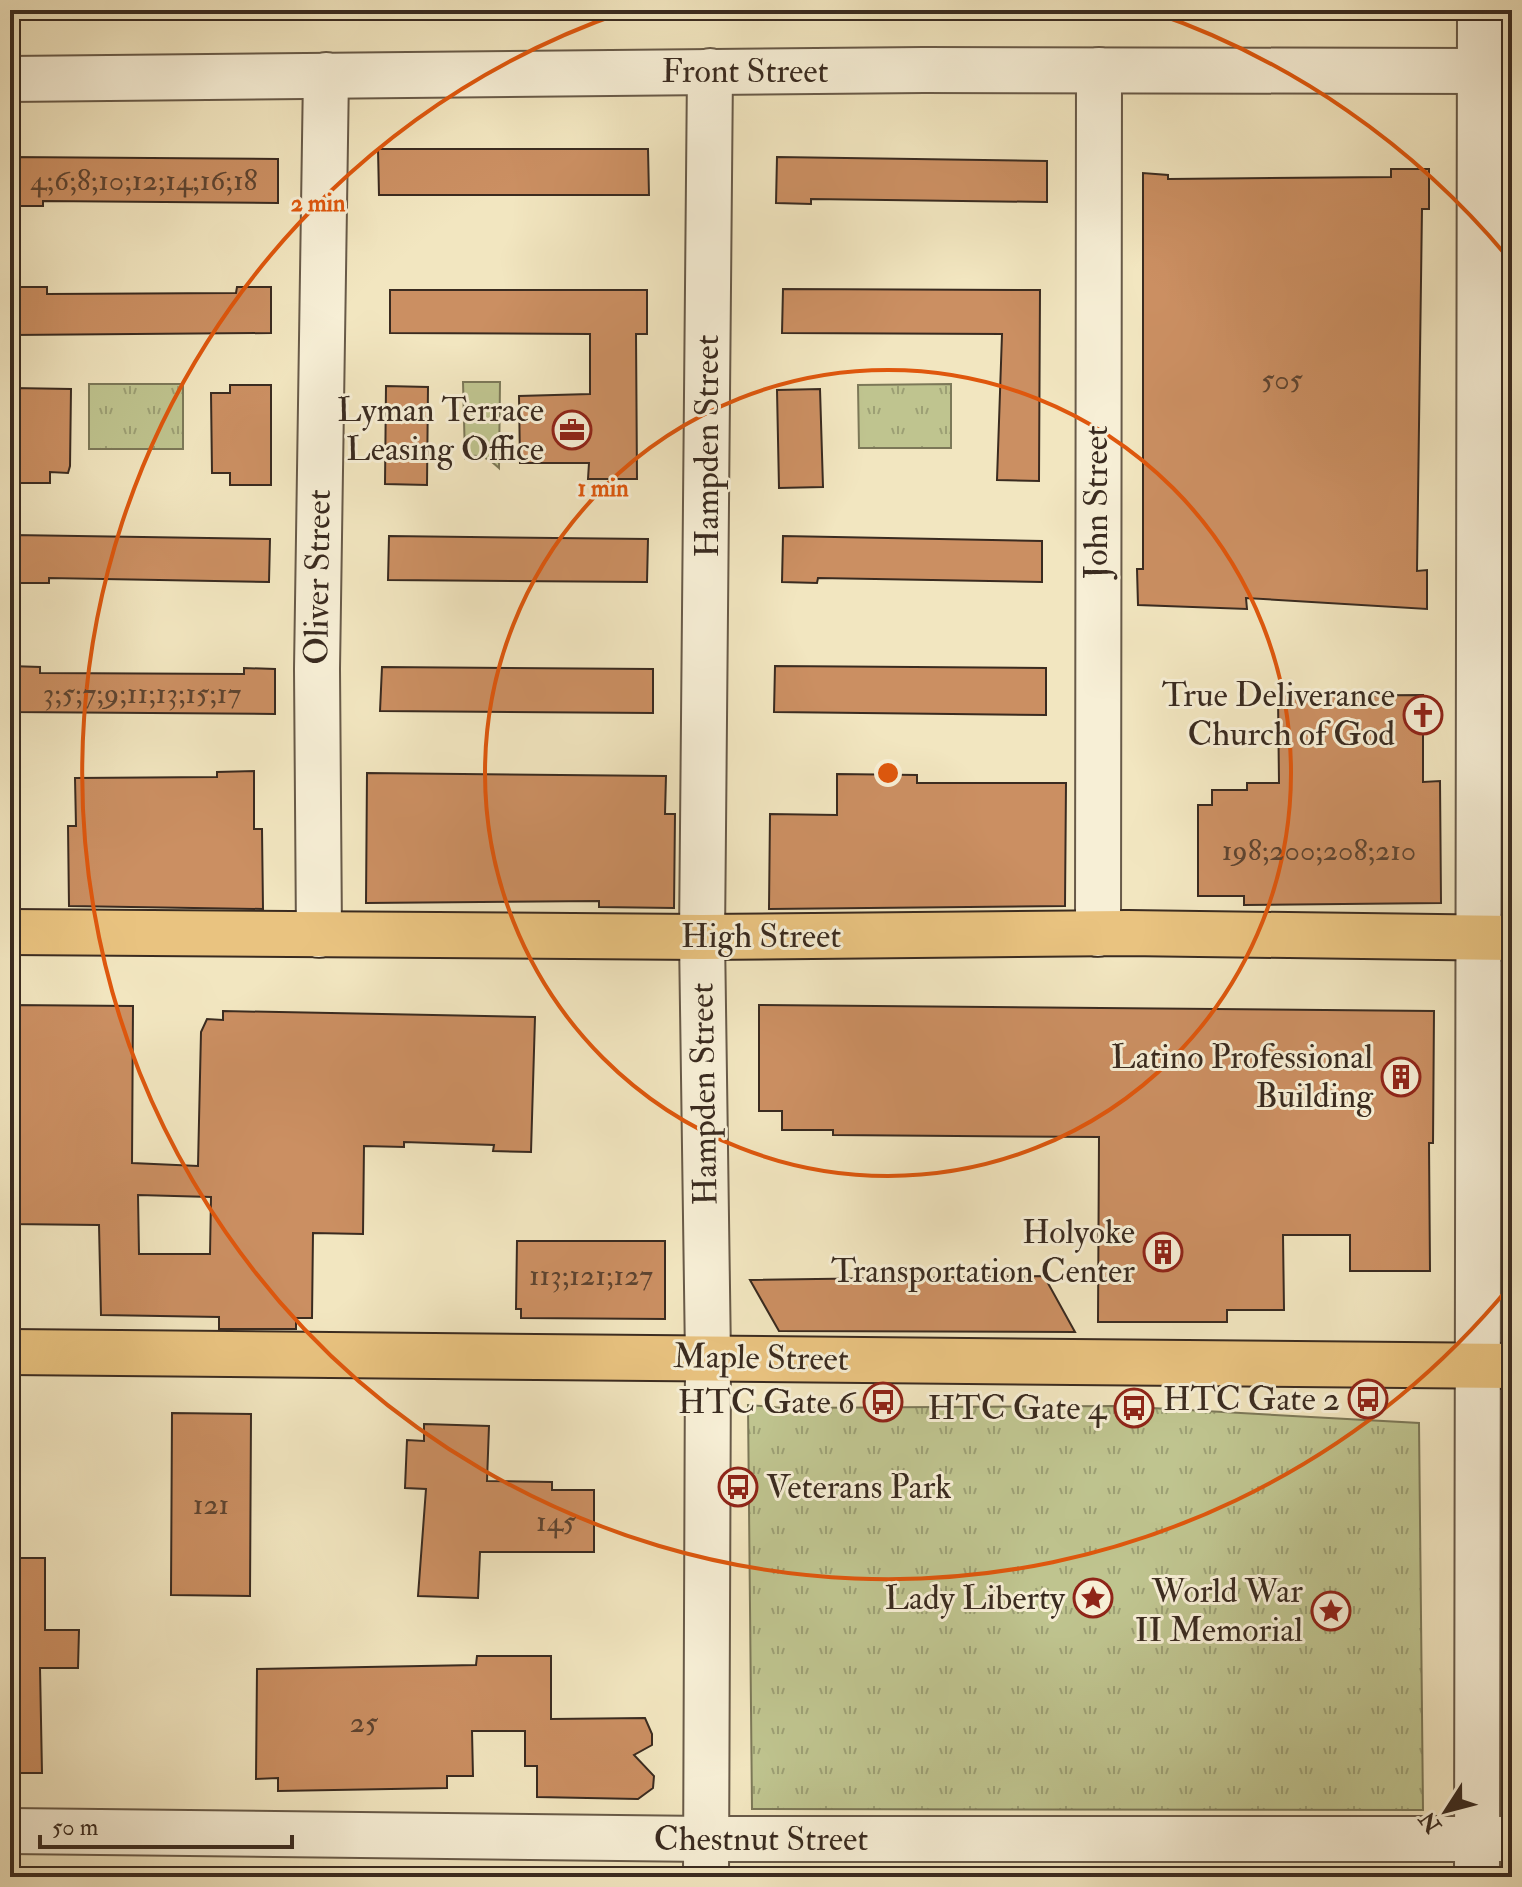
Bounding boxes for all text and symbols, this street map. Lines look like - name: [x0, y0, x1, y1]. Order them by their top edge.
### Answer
- street label: Front Street: [662, 50, 828, 93]
- house number: 4;6;8;10;12;14;16;18: [30, 162, 258, 199]
- text: 2 min: [291, 188, 346, 219]
- street label: Hampden Street: [686, 335, 729, 557]
- house number: 505: [1261, 361, 1304, 398]
- place label: Lyman Terrace Leasing Office: [337, 389, 544, 471]
- office icon: Lyman Terrace Leasing Office: [551, 409, 593, 451]
- street label: John Street: [1075, 425, 1118, 580]
- text: 1 min: [578, 473, 629, 504]
- street label: Oliver Street: [295, 489, 341, 665]
- place label: True Deliverance Church of God: [1162, 674, 1395, 756]
- house number: 3;5;7;9;11;13;15;17: [43, 675, 242, 712]
- church icon: True Deliverance Church of God: [1402, 694, 1444, 736]
- centre of rings: [874, 759, 902, 787]
- house number: 198;200;208;210: [1222, 832, 1416, 869]
- street label: High Street: [681, 915, 841, 958]
- street label: Hampden Street: [681, 982, 727, 1206]
- place label: Latino Professional Building: [1111, 1036, 1374, 1118]
- building icon: Latino Professional Building: [1380, 1056, 1422, 1098]
- place label: Holyoke Transportation Center: [831, 1211, 1135, 1293]
- building icon: Holyoke Transportation Center: [1142, 1231, 1184, 1273]
- house number: 113;121;127: [529, 1257, 653, 1294]
- street label: Maple Street: [673, 1335, 849, 1381]
- place label: HTC Gate 2: [1163, 1378, 1340, 1421]
- bus stop icon: HTC Gate 2: [1347, 1378, 1389, 1420]
- place label: HTC Gate 6: [678, 1381, 857, 1424]
- bus stop icon: HTC Gate 6: [862, 1381, 904, 1423]
- place label: HTC Gate 4: [928, 1387, 1108, 1430]
- bus stop icon: HTC Gate 4: [1113, 1387, 1155, 1429]
- bus stop icon: Veterans Park: [717, 1466, 759, 1508]
- place label: Veterans Park: [766, 1466, 952, 1509]
- house number: 121: [193, 1486, 229, 1523]
- house number: 145: [536, 1503, 577, 1540]
- place label: World War II Memorial: [1135, 1570, 1303, 1652]
- place label: Lady Liberty: [884, 1577, 1066, 1620]
- place icon: Lady Liberty: [1072, 1577, 1114, 1619]
- place icon: World War II Memorial: [1310, 1590, 1352, 1632]
- house number: 25: [350, 1704, 379, 1741]
- north arrow: [1406, 1771, 1486, 1851]
- scale bar: [40, 1799, 292, 1849]
- text: N: [1413, 1806, 1448, 1839]
- text: 50 m: [52, 1812, 99, 1843]
- street label: Chestnut Street: [654, 1818, 868, 1861]

